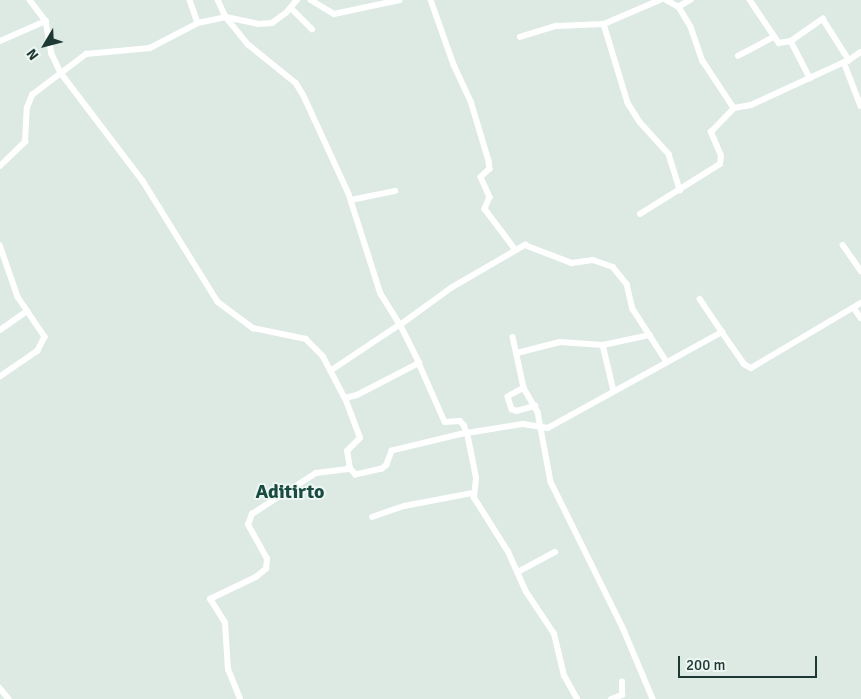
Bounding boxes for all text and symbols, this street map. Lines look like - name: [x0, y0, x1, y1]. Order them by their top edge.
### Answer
- north arrow: [20, 20, 70, 70]
- text: N: [23, 45, 42, 63]
- district label: Aditirto: [255, 479, 325, 503]
- scale bar: [681, 646, 820, 678]
- text: 200 m: [686, 656, 726, 674]

